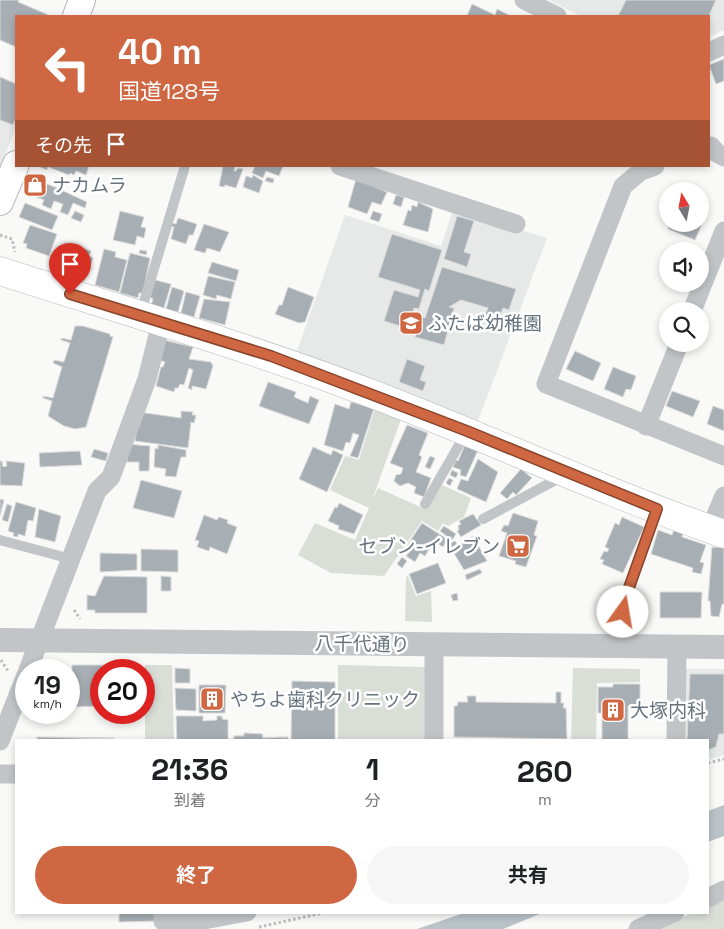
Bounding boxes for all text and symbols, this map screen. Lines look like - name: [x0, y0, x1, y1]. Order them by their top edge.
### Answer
- text: 40 m: [118, 30, 202, 74]
- icon: left: [35, 35, 100, 100]
- text: 国道128号: [118, 77, 220, 105]
- icon: arrive: [102, 130, 130, 158]
- text: その先: [35, 133, 92, 158]
- shop icon: ナカムラ: [22, 172, 48, 198]
- place label: ナカムラ: [52, 173, 127, 198]
- north arrow: [659, 182, 709, 232]
- map controls: [659, 182, 709, 352]
- button: sound: [659, 242, 709, 292]
- pin: [49, 243, 91, 294]
- icon: arrive: [56, 250, 84, 278]
- button: search: [659, 302, 709, 352]
- school or university icon: ふたば幼稚園: [398, 310, 424, 336]
- place label: ふたば幼稚園: [428, 311, 542, 336]
- supermarket icon: セブン-イレブン: [505, 533, 531, 559]
- place label: セブン-イレブン: [358, 534, 500, 559]
- position arrow: [596, 585, 648, 637]
- street label: 八千代通り: [314, 631, 410, 657]
- speed limit sign: 20: [90, 659, 155, 724]
- text: 19: [34, 669, 61, 701]
- building icon: やちよ歯科クリニック: [199, 686, 225, 712]
- place label: やちよ歯科クリニック: [230, 687, 420, 712]
- text: km/h: [33, 696, 62, 712]
- building icon: 大塚内科: [600, 697, 626, 723]
- place label: 大塚内科: [630, 698, 706, 723]
- text: 21:36: [151, 750, 228, 789]
- text: 1: [366, 750, 379, 789]
- text: 260: [517, 752, 573, 791]
- text: m: [538, 789, 552, 810]
- text: 到着: [174, 790, 206, 811]
- text: 分: [365, 790, 381, 811]
- button: 終了: [35, 846, 357, 904]
- button: 共有: [367, 846, 689, 904]

